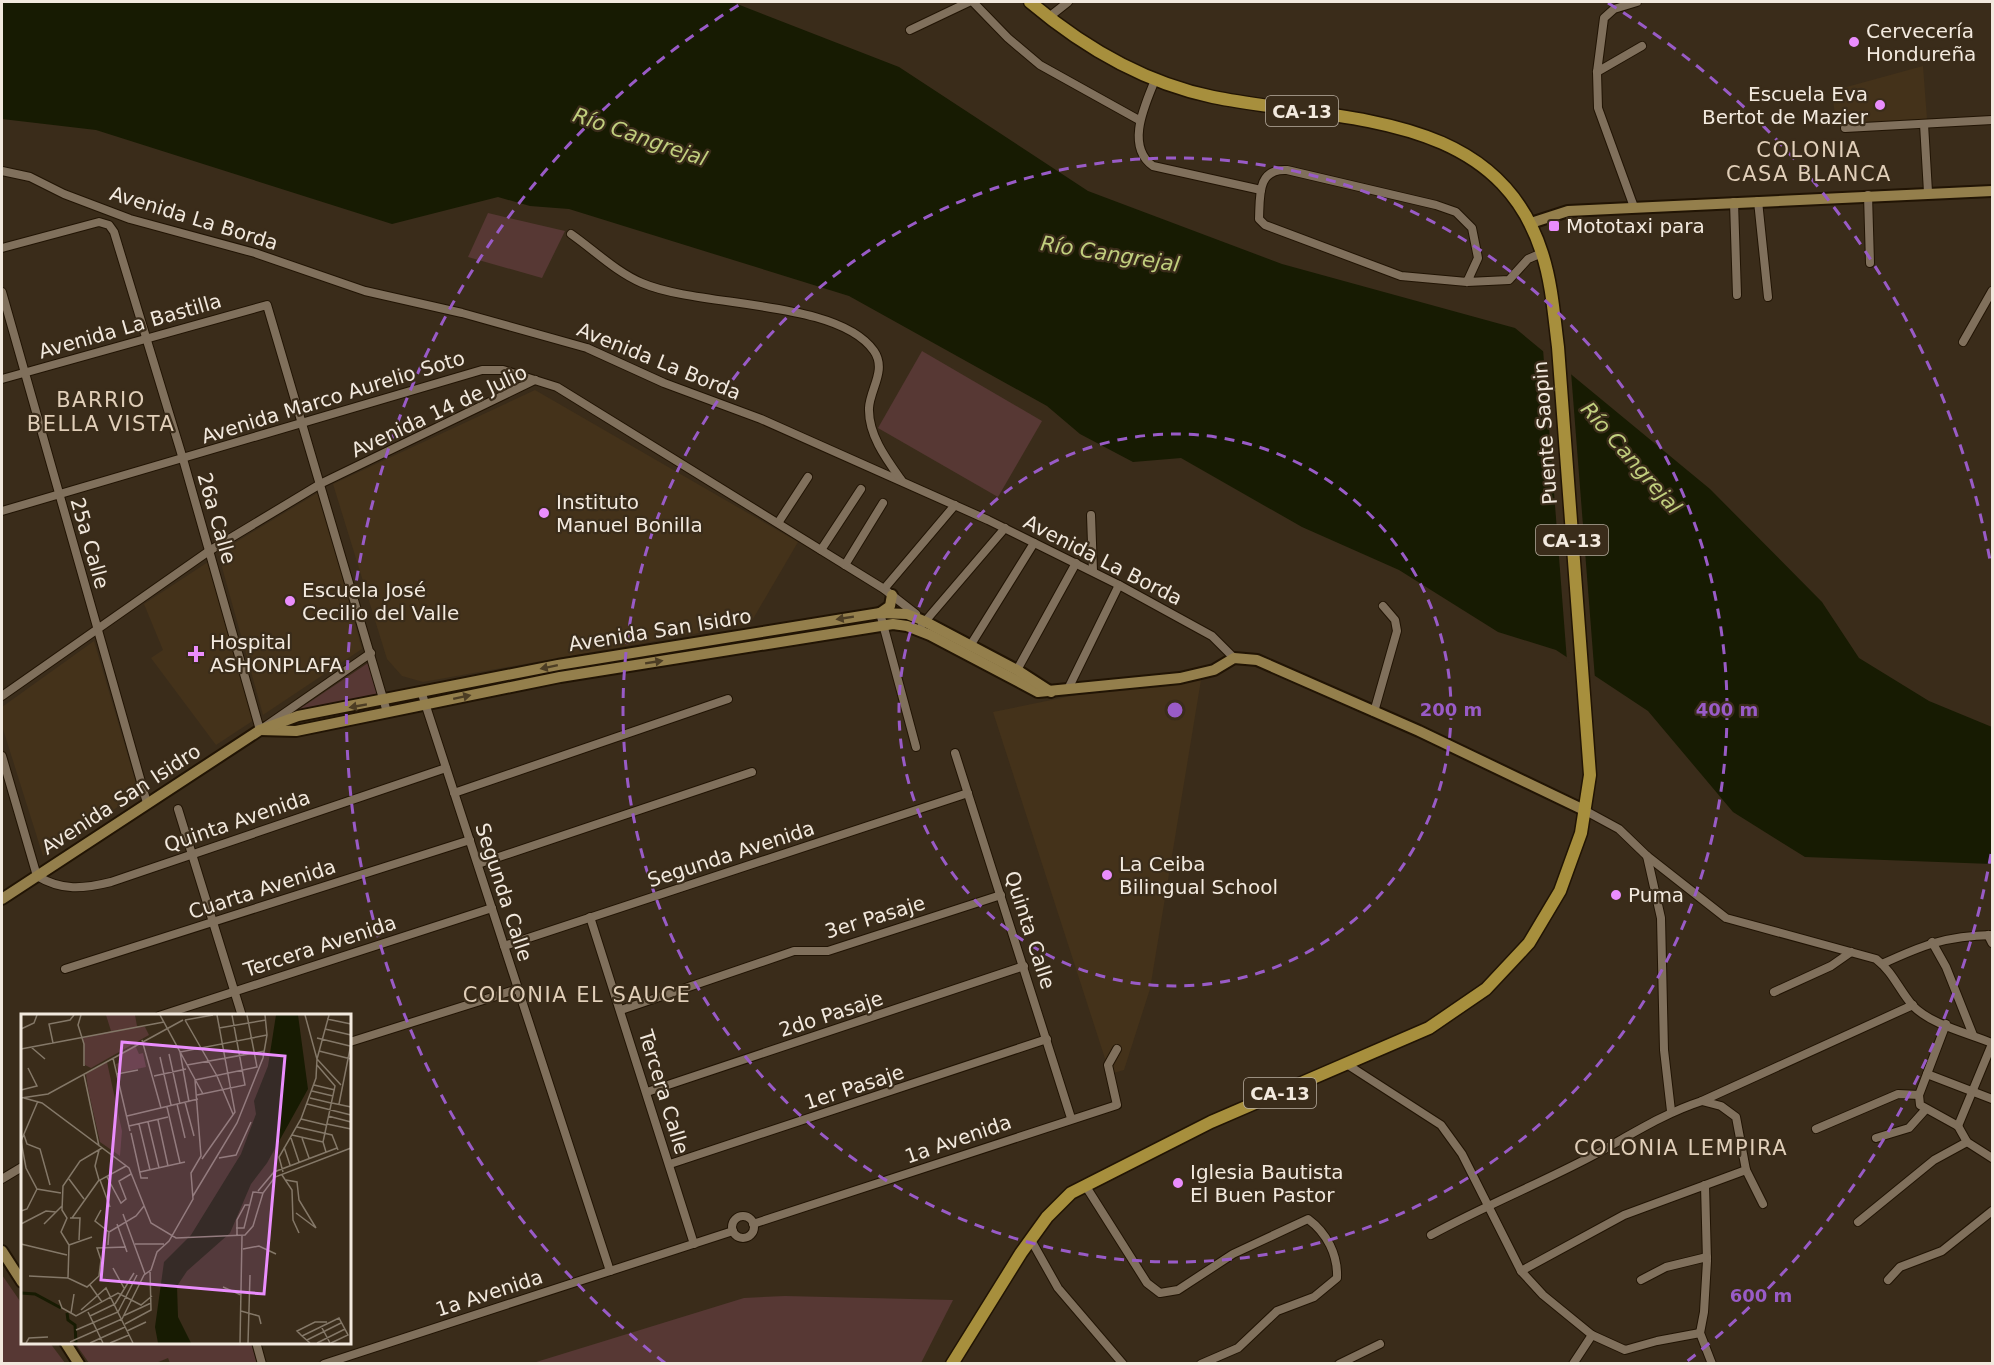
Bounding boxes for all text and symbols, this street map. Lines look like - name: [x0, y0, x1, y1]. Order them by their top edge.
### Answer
- place label: Cervecería Hondureña: [1866, 19, 1976, 66]
- marker: Cervecería Hondureña: [1847, 35, 1861, 49]
- place label: Escuela Eva Bertot de Mazier: [1702, 82, 1869, 129]
- road number: CA-13: [1266, 96, 1338, 126]
- marker: Escuela Eva Bertot de Mazier: [1873, 98, 1887, 112]
- water label: Río Cangrejal: [570, 103, 710, 171]
- district label: COLONIA CASA BLANCA: [1726, 138, 1892, 186]
- street label: Avenida La Borda: [107, 181, 281, 255]
- place label: Mototaxi para: [1566, 214, 1705, 238]
- marker: Mototaxi para: [1547, 219, 1561, 233]
- water label: Río Cangrejal: [1039, 231, 1181, 277]
- street label: Avenida La Bastilla: [36, 288, 224, 364]
- street label: Avenida La Borda: [573, 317, 745, 405]
- street label: Avenida Marco Aurelio Soto: [198, 345, 468, 449]
- street label: Avenida 14 de Julio: [347, 360, 531, 462]
- street label: Puente Saopin: [1528, 360, 1562, 506]
- district label: BARRIO BELLA VISTA: [27, 388, 175, 436]
- water label: Río Cangrejal: [1576, 397, 1686, 519]
- street label: 26a Calle: [193, 470, 241, 566]
- place label: Instituto Manuel Bonilla: [556, 490, 703, 537]
- street label: 25a Calle: [66, 495, 114, 591]
- marker: Instituto Manuel Bonilla: [537, 506, 551, 520]
- street label: Avenida La Borda: [1020, 510, 1186, 610]
- road number: CA-13: [1536, 525, 1608, 555]
- place label: Escuela José Cecilio del Valle: [302, 578, 459, 625]
- marker: Escuela José Cecilio del Valle: [283, 594, 297, 608]
- street label: Avenida San Isidro: [567, 604, 753, 656]
- one-way arrow: [836, 614, 855, 623]
- place label: Hospital ASHONPLAFA: [210, 630, 343, 677]
- marker: Hospital ASHONPLAFA: [187, 645, 205, 663]
- one-way arrow: [644, 657, 663, 666]
- one-way arrow: [540, 663, 559, 672]
- one-way arrow: [453, 692, 472, 701]
- text: 200 m: [1420, 699, 1482, 720]
- text: 400 m: [1696, 699, 1758, 720]
- centre of rings: [1165, 700, 1185, 720]
- one-way arrow: [348, 701, 367, 710]
- street label: Avenida San Isidro: [37, 739, 205, 859]
- street label: Quinta Avenida: [161, 785, 313, 857]
- street label: Segunda Avenida: [644, 816, 818, 892]
- street label: Segunda Calle: [470, 820, 538, 964]
- place label: La Ceiba Bilingual School: [1119, 852, 1278, 899]
- street label: Cuarta Avenida: [185, 854, 339, 924]
- street label: Quinta Calle: [1000, 868, 1060, 992]
- marker: La Ceiba Bilingual School: [1100, 868, 1114, 882]
- place label: Puma: [1628, 883, 1684, 907]
- marker: Puma: [1609, 888, 1623, 902]
- street label: 3er Pasaje: [822, 890, 928, 944]
- street label: Tercera Avenida: [240, 910, 399, 982]
- district label: COLONIA EL SAUCE: [463, 983, 691, 1007]
- street label: 2do Pasaje: [776, 986, 886, 1042]
- inset map: [21, 1014, 351, 1344]
- street label: Tercera Calle: [633, 1026, 694, 1157]
- street label: 1er Pasaje: [801, 1060, 907, 1114]
- road number: CA-13: [1244, 1078, 1316, 1108]
- street label: 1a Avenida: [902, 1110, 1014, 1168]
- district label: COLONIA LEMPIRA: [1574, 1136, 1788, 1160]
- place label: Iglesia Bautista El Buen Pastor: [1190, 1160, 1344, 1207]
- marker: Iglesia Bautista El Buen Pastor: [1171, 1176, 1185, 1190]
- street label: 1a Avenida: [432, 1264, 546, 1322]
- text: 600 m: [1730, 1285, 1792, 1306]

